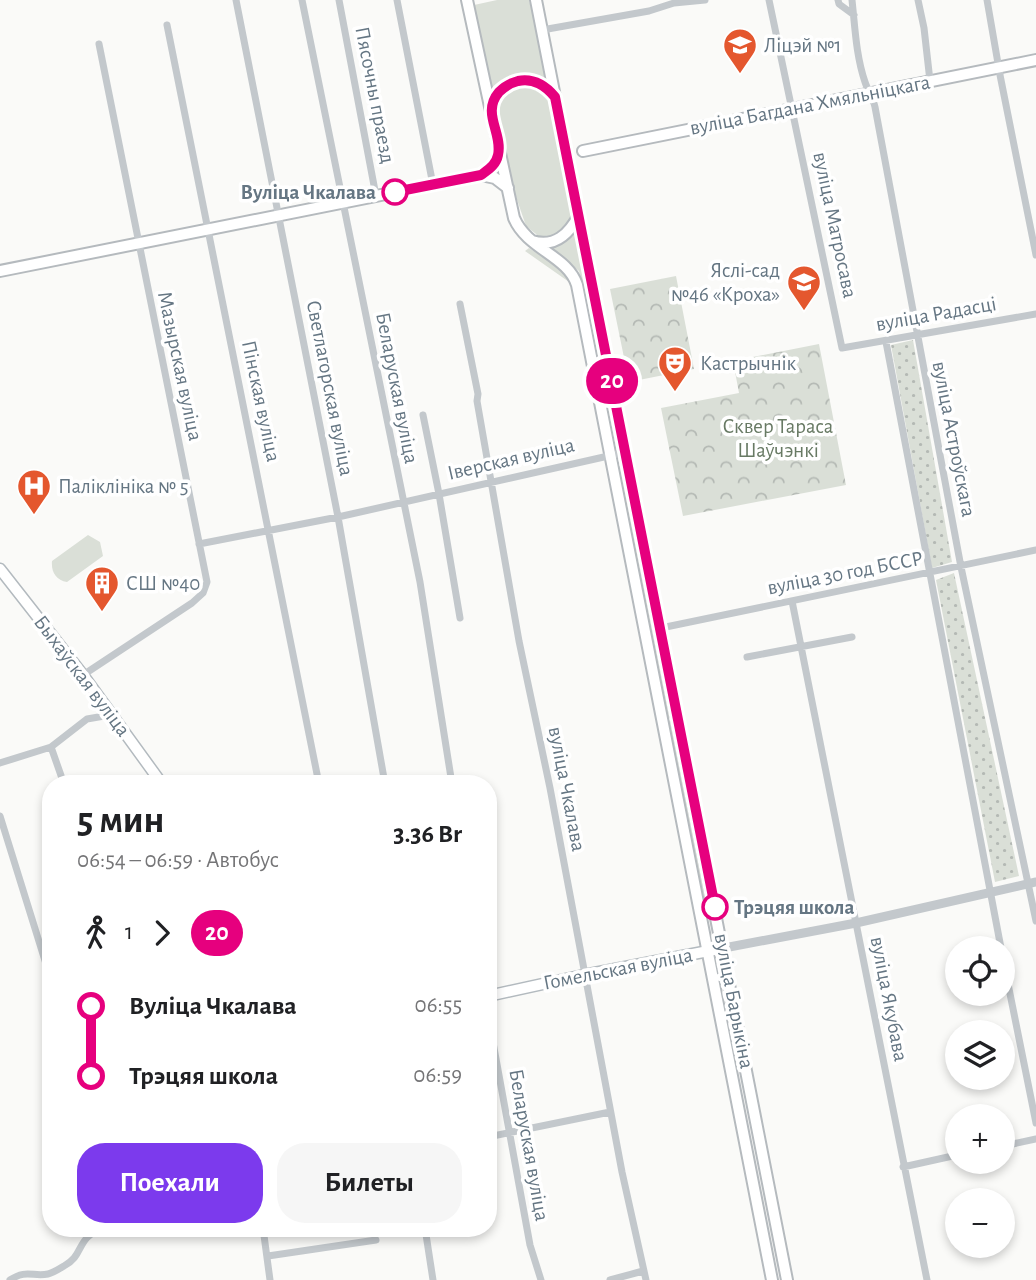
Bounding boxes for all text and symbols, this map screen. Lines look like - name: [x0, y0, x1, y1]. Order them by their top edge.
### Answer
- street label: Пясочны праезд: [351, 25, 399, 165]
- school or university icon: Ліцэй №1: [721, 26, 759, 75]
- place label: Ліцэй №1: [764, 35, 842, 56]
- street label: вуліца Багдана Хмяльніцкага: [688, 71, 932, 139]
- street label: вуліца Матросава: [809, 150, 861, 300]
- marker: Вуліца Чкалава: [382, 179, 408, 205]
- place label: Вуліца Чкалава: [241, 182, 376, 203]
- place label: Яслі-сад №46 «Кроха»: [671, 260, 780, 305]
- school or university icon: Яслі-сад №46 «Кроха»: [785, 263, 823, 312]
- street label: Мазырская вуліца: [154, 289, 206, 443]
- street label: вуліца Радасці: [874, 293, 998, 335]
- street label: Светлагорская вуліца: [303, 298, 357, 478]
- street label: Беларуская вуліца: [372, 310, 422, 466]
- street label: Пінская вуліца: [238, 338, 284, 464]
- theatre icon: Кастрычнік: [656, 344, 694, 393]
- place label: Кастрычнік: [700, 353, 796, 374]
- line badge: 20: [580, 358, 644, 404]
- street label: вуліца Астроўскага: [929, 359, 979, 519]
- text: 20: [600, 369, 624, 393]
- park label: Сквер Тараса Шаўчэнкі: [723, 416, 834, 461]
- street label: Іверская вуліца: [445, 434, 577, 484]
- hospital icon: Паліклініка № 5: [15, 467, 53, 516]
- place label: Паліклініка № 5: [58, 476, 188, 497]
- street label: вуліца 30 год БССР: [765, 548, 925, 598]
- building icon: СШ №40: [83, 564, 121, 613]
- place label: СШ №40: [126, 573, 200, 594]
- street label: Быхаўская вуліца: [30, 612, 134, 741]
- street label: вуліца Чкалава: [545, 725, 589, 854]
- text: 5 мин: [77, 802, 164, 840]
- text: 3.36 Br: [393, 821, 462, 847]
- text: 06:54 – 06:59 · Автобус: [77, 849, 279, 872]
- marker: Трэцяя школа: [702, 894, 728, 920]
- place label: Трэцяя школа: [734, 897, 854, 918]
- icon: walk: [77, 914, 115, 952]
- icon: forward: [143, 914, 181, 952]
- text: 1: [125, 921, 133, 944]
- text: 20: [205, 921, 229, 945]
- street label: вуліца Барыкіна: [711, 932, 757, 1071]
- street label: вуліца Якубава: [867, 935, 911, 1064]
- map controls: [945, 936, 1015, 1258]
- button: locate: [945, 936, 1015, 1006]
- street label: Гомельская вуліца: [541, 944, 695, 994]
- text: Вуліца Чкалава: [129, 993, 297, 1019]
- text: 06:55: [415, 994, 462, 1017]
- button: layers: [945, 1020, 1015, 1090]
- text: Трэцяя школа: [129, 1063, 278, 1089]
- text: 06:59: [413, 1064, 462, 1087]
- street label: Беларуская вуліца: [505, 1067, 553, 1223]
- button: +: [945, 1104, 1015, 1174]
- button: Поехали: [77, 1143, 263, 1223]
- button: Билеты: [277, 1143, 462, 1223]
- button: −: [945, 1188, 1015, 1258]

